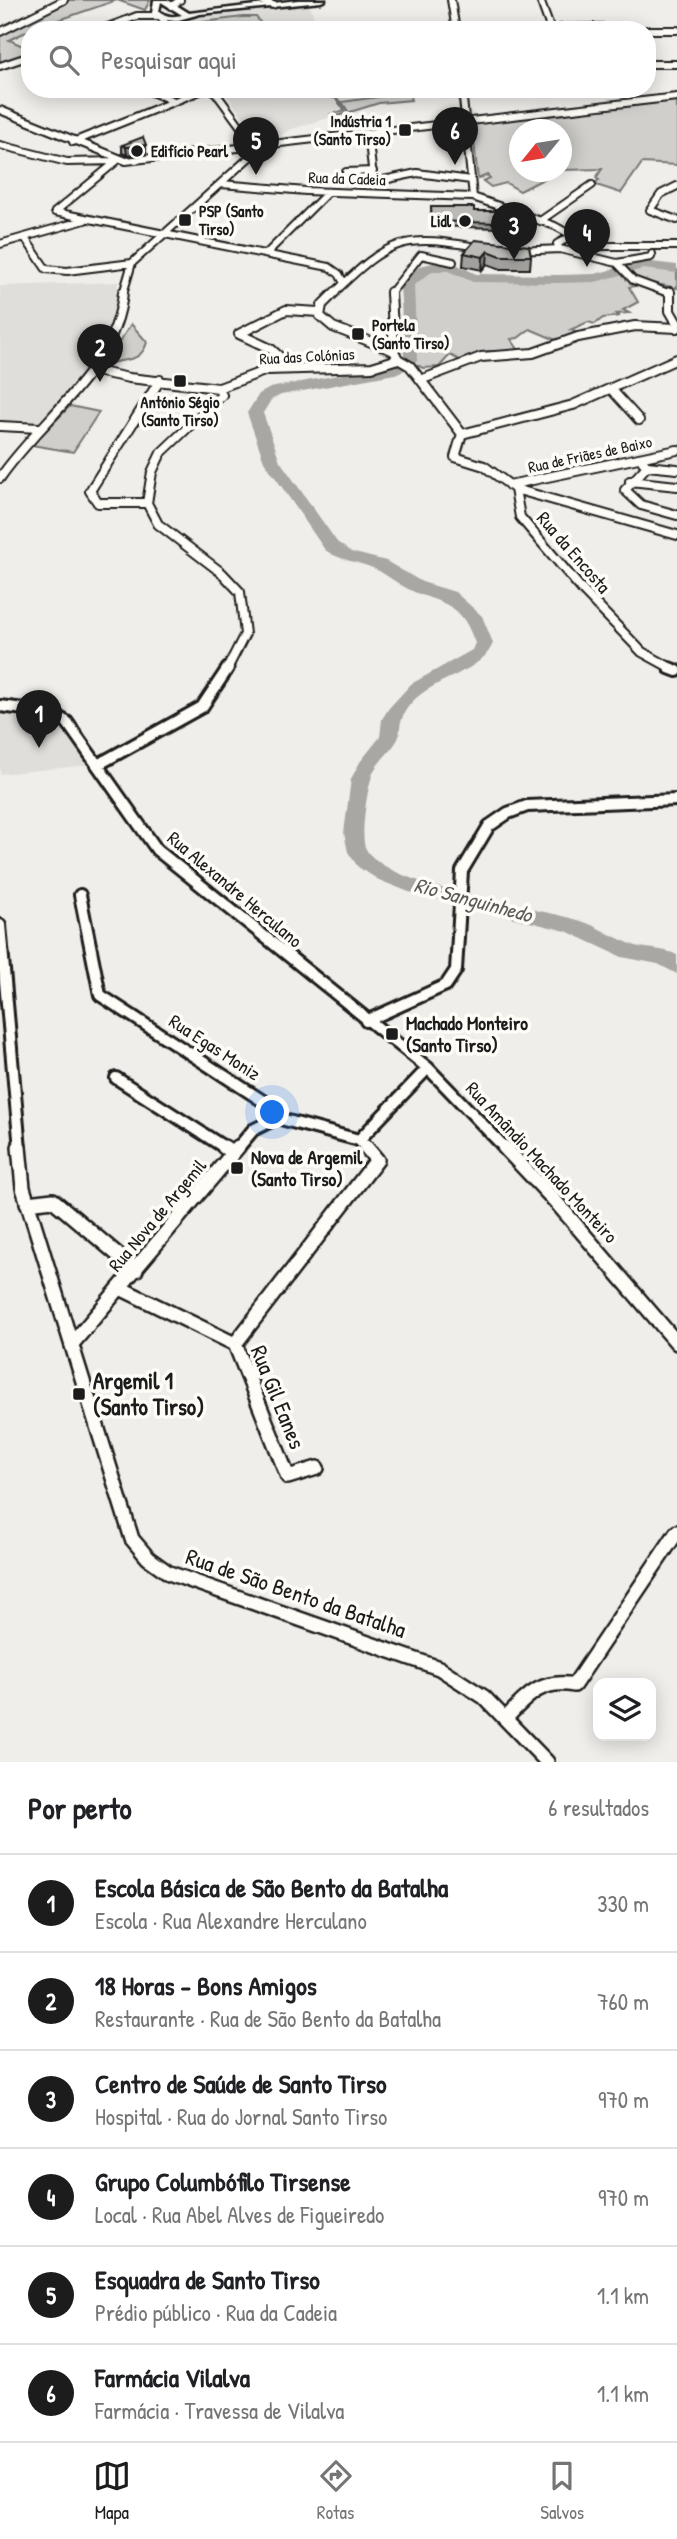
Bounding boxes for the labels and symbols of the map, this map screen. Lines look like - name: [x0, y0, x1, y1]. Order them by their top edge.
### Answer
- pin: 6: [432, 107, 478, 165]
- place label: Indústria 1 (Santo Tirso): [314, 110, 391, 150]
- pin: 5: [233, 117, 279, 175]
- north arrow: [509, 119, 572, 182]
- marker: Indústria 1 (Santo Tirso): [397, 122, 413, 138]
- place label: Edifício Pearl: [151, 140, 229, 162]
- marker: Edifício Pearl: [129, 143, 145, 159]
- street label: Rua da Cadeia: [308, 166, 386, 190]
- place label: PSP (Santo Tirso): [198, 200, 264, 240]
- pin: 3: [491, 202, 537, 260]
- pin: 4: [564, 209, 610, 267]
- place label: Lidl: [431, 210, 452, 232]
- marker: PSP (Santo Tirso): [177, 212, 193, 228]
- marker: Lidl: [457, 213, 473, 229]
- place label: Portela (Santo Tirso): [372, 314, 450, 354]
- pin: 2: [77, 324, 123, 382]
- marker: Portela (Santo Tirso): [350, 326, 366, 342]
- street label: Rua das Colónias: [259, 343, 355, 369]
- marker: António Ségio (Santo Tirso): [172, 373, 188, 389]
- place label: António Ségio (Santo Tirso): [141, 391, 220, 431]
- street label: Rua de Friães de Baixo: [526, 430, 654, 478]
- street label: Rua da Encosta: [531, 506, 617, 599]
- pin: 1: [16, 690, 62, 748]
- street label: Rua Alexandre Herculano: [162, 825, 308, 953]
- water label: Rio Sanguinhedo: [411, 870, 537, 930]
- street label: Rua Egas Moniz: [164, 1008, 266, 1086]
- place label: Machado Monteiro (Santo Tirso): [406, 1010, 528, 1058]
- marker: Machado Monteiro (Santo Tirso): [384, 1026, 400, 1042]
- street label: Rua Amândio Machado Monteiro: [460, 1076, 624, 1249]
- your location: [255, 1095, 289, 1129]
- place label: Nova de Argemil (Santo Tirso): [251, 1144, 363, 1192]
- street label: Rua Nova de Argemil: [102, 1153, 212, 1277]
- marker: Nova de Argemil (Santo Tirso): [229, 1160, 245, 1176]
- street label: Rua Gil Eanes: [244, 1340, 313, 1453]
- place label: Argemil 1 (Santo Tirso): [93, 1365, 204, 1422]
- marker: Argemil 1 (Santo Tirso): [71, 1386, 87, 1402]
- street label: Rua de São Bento da Batalha: [182, 1540, 410, 1645]

